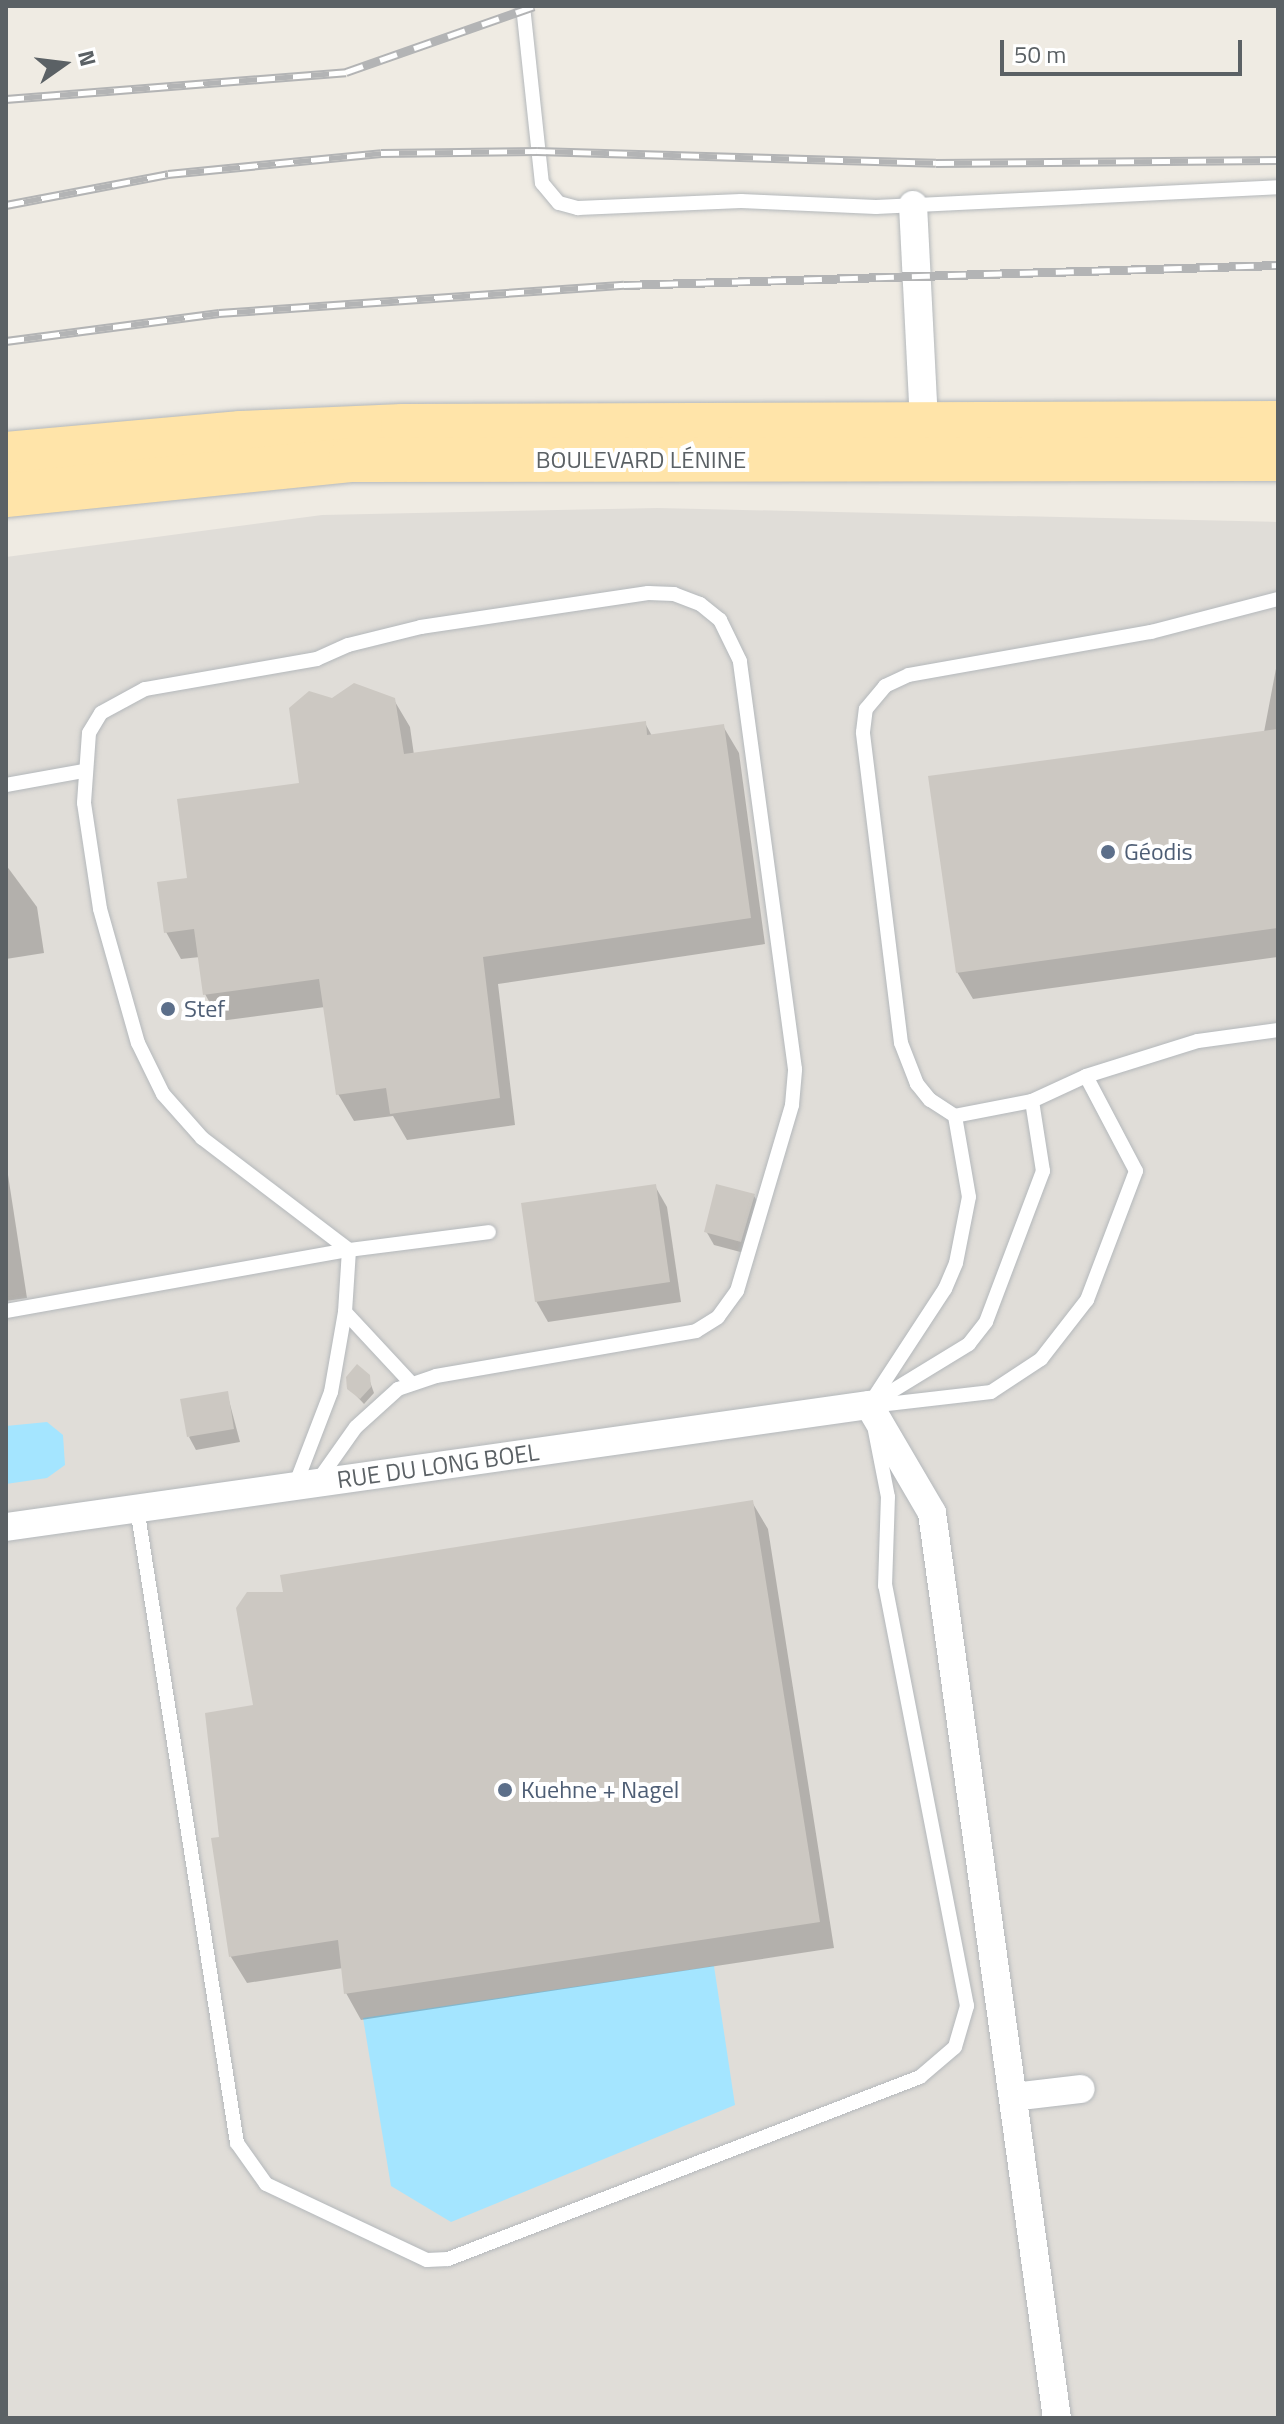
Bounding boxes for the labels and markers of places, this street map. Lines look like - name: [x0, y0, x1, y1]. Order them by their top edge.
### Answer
- place label: Géodis: [1124, 838, 1193, 866]
- marker: Géodis: [1099, 843, 1117, 861]
- place label: Stef: [184, 995, 225, 1023]
- marker: Stef: [159, 1000, 177, 1018]
- place label: Kuehne + Nagel: [521, 1776, 679, 1804]
- marker: Kuehne + Nagel: [496, 1781, 514, 1799]

